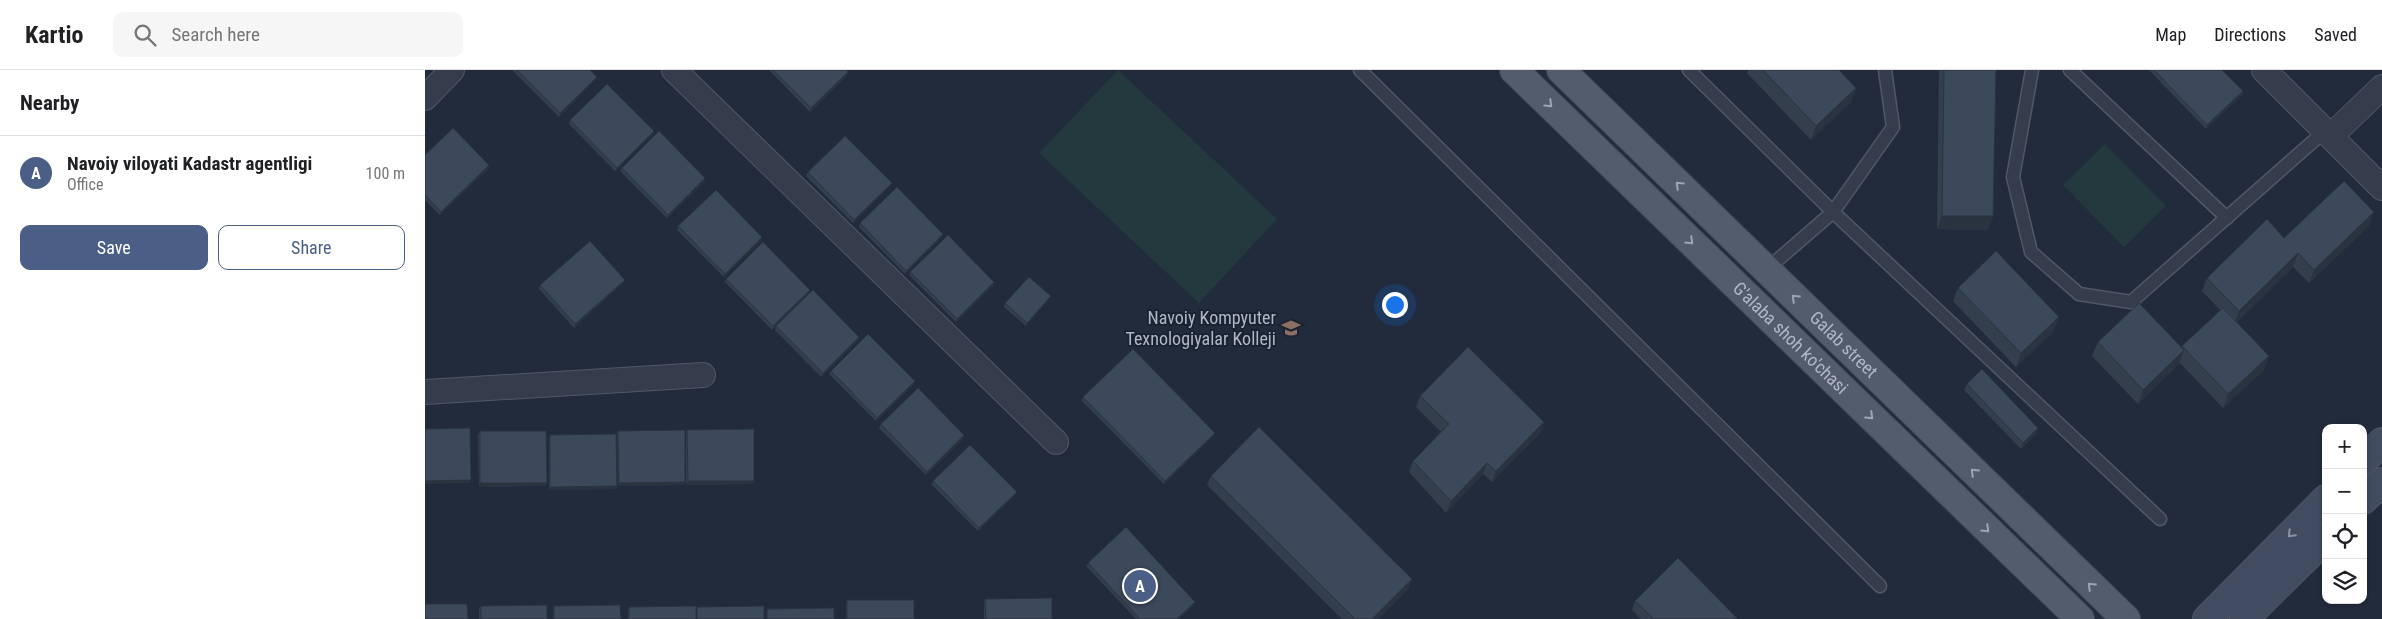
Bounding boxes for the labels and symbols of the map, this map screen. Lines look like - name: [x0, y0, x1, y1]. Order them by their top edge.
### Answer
- one-way arrow: [1543, 98, 1552, 107]
- one-way arrow: [1675, 181, 1684, 190]
- one-way arrow: [1685, 236, 1694, 245]
- street label: G'alaba shoh ko'chasi: [1729, 277, 1853, 398]
- your location: [1382, 292, 1408, 318]
- one-way arrow: [1792, 295, 1801, 304]
- place label: Navoiy Kompyuter Texnologiyalar Kolleji: [1125, 307, 1277, 349]
- street label: Galab street: [1806, 307, 1882, 382]
- school or university icon: Navoiy Kompyuter Texnologiyalar Kolleji: [1280, 317, 1302, 339]
- one-way arrow: [1864, 410, 1873, 419]
- one-way arrow: [1971, 469, 1980, 478]
- one-way arrow: [1981, 523, 1990, 532]
- one-way arrow: [2288, 528, 2297, 537]
- pin: A: [1124, 567, 1156, 605]
- one-way arrow: [2087, 582, 2096, 591]

